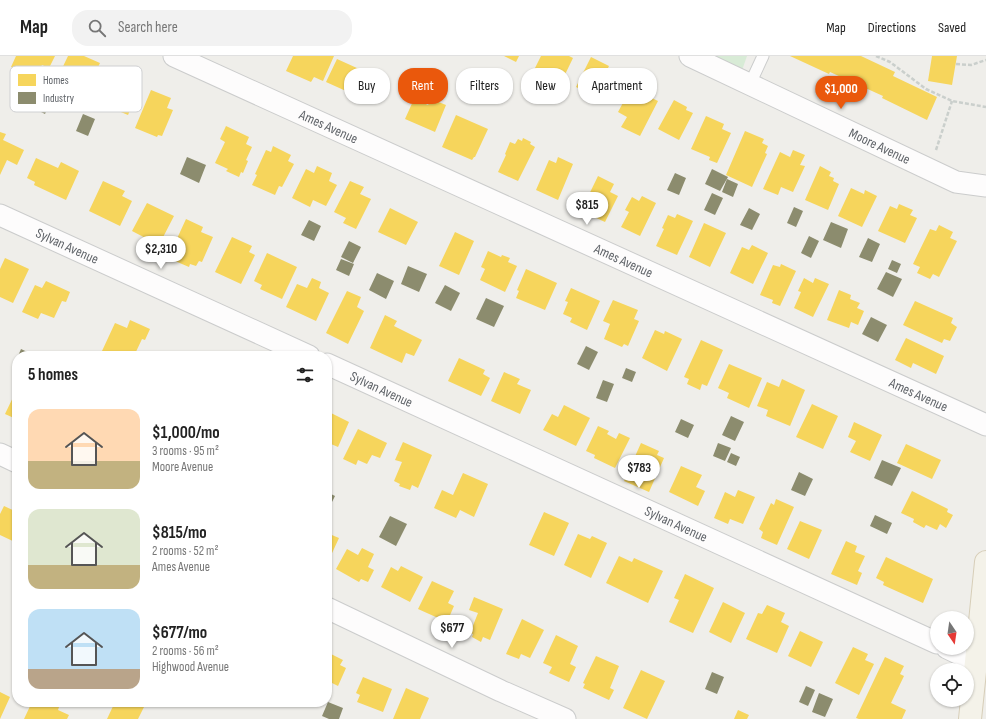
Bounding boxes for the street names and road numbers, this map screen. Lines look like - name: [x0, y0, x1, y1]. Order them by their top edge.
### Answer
- street label: Ames Avenue: [296, 106, 361, 147]
- street label: Moore Avenue: [846, 125, 913, 168]
- street label: Sylvan Avenue: [33, 225, 101, 268]
- street label: Ames Avenue: [591, 240, 655, 281]
- street label: Sylvan Avenue: [347, 368, 415, 411]
- street label: Ames Avenue: [886, 374, 950, 416]
- street label: Sylvan Avenue: [642, 502, 710, 546]

